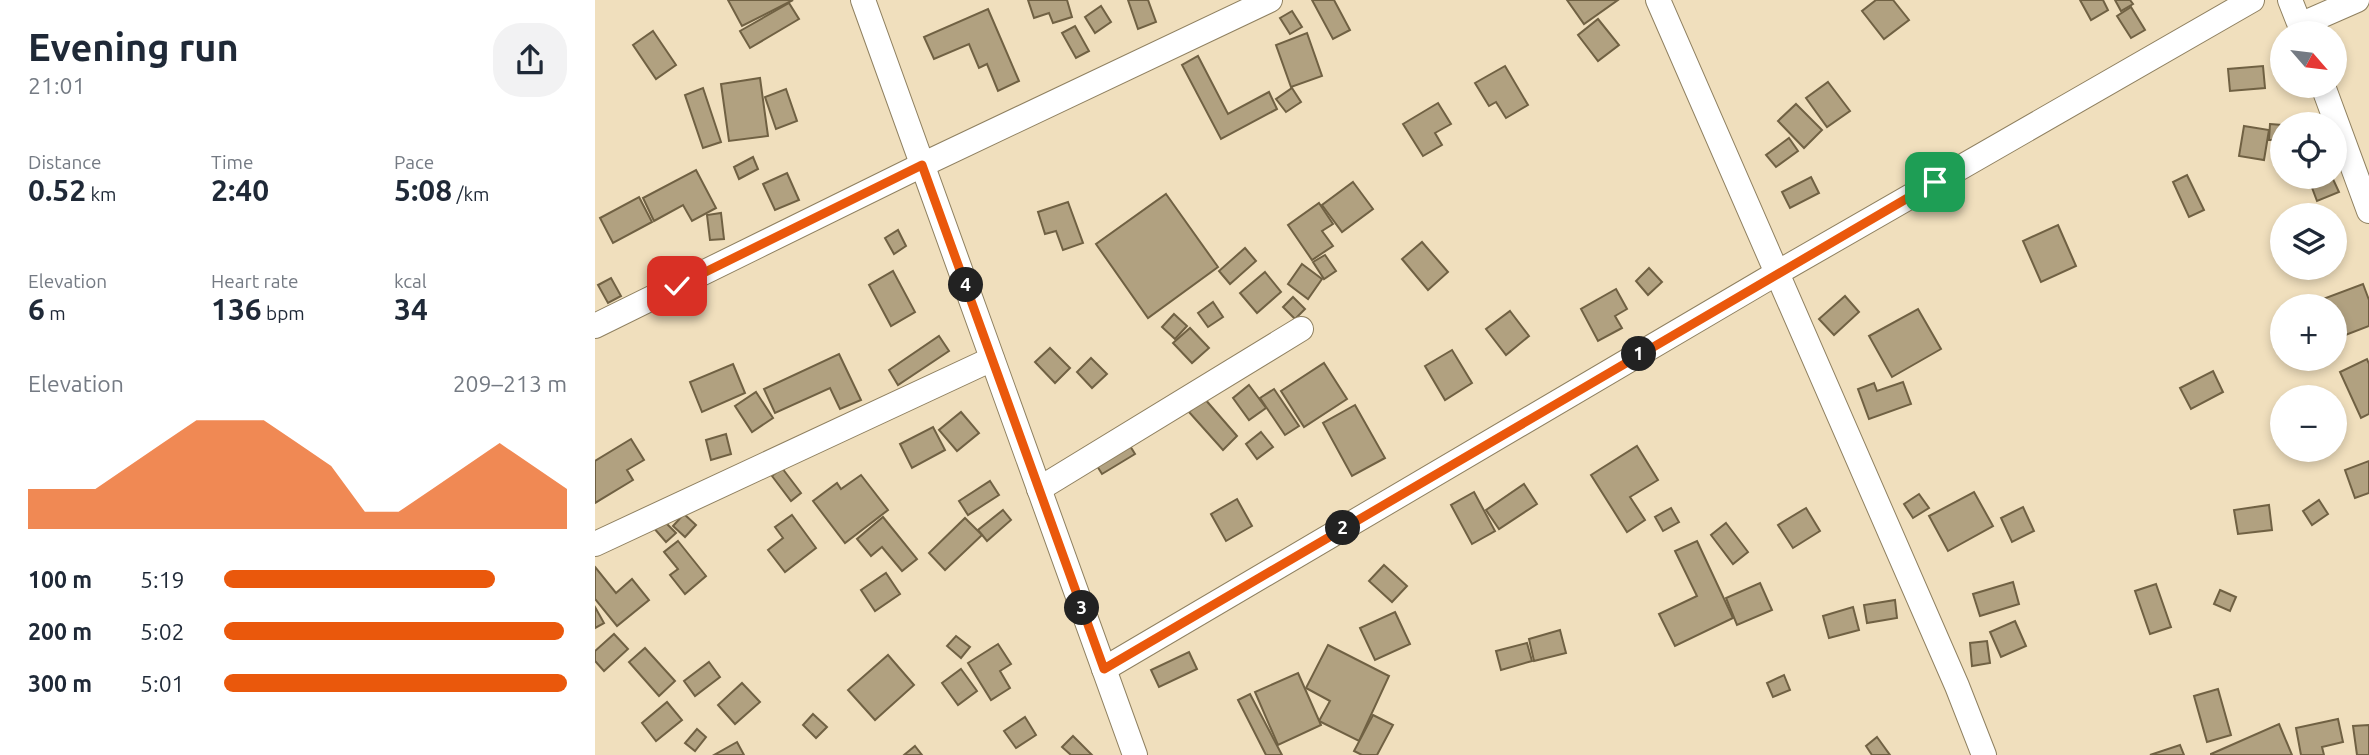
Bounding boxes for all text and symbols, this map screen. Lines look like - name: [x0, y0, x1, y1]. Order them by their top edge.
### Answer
- north arrow: [2270, 21, 2347, 98]
- map controls: [2270, 21, 2347, 462]
- button: share: [493, 23, 567, 97]
- text: Evening run: [28, 26, 239, 68]
- text: 21:01: [28, 73, 86, 98]
- button: locate: [2270, 112, 2347, 189]
- text: Distance: [28, 151, 102, 173]
- text: Time: [211, 151, 253, 173]
- text: Pace: [394, 151, 434, 173]
- pin: [1905, 152, 1965, 212]
- icon: arrive: [1916, 163, 1954, 201]
- text: 0.52: [28, 173, 86, 207]
- text: 2:40: [211, 173, 269, 207]
- text: 5:08: [394, 173, 452, 207]
- text: km: [86, 183, 116, 205]
- text: /km: [452, 183, 490, 205]
- button: layers: [2270, 203, 2347, 280]
- pin: [647, 256, 707, 316]
- icon: check: [658, 267, 696, 305]
- pin: 4: [949, 268, 983, 302]
- text: Elevation: [28, 270, 107, 292]
- text: Heart rate: [211, 270, 298, 292]
- text: kcal: [394, 270, 427, 292]
- text: 4: [960, 273, 971, 295]
- text: 6: [28, 292, 45, 326]
- text: 136: [211, 292, 262, 326]
- text: 34: [394, 292, 428, 326]
- button: +: [2270, 294, 2347, 371]
- text: m: [45, 302, 66, 324]
- text: bpm: [262, 302, 305, 324]
- pin: 1: [1621, 336, 1657, 372]
- text: 1: [1633, 342, 1644, 364]
- text: Elevation: [28, 371, 124, 396]
- text: 209–213 m: [453, 371, 567, 396]
- button: −: [2270, 385, 2347, 462]
- pin: 2: [1325, 510, 1361, 546]
- text: 2: [1337, 516, 1348, 538]
- text: 100 m: [28, 567, 92, 592]
- text: 5:19: [140, 567, 185, 592]
- pin: 3: [1065, 590, 1099, 626]
- text: 3: [1076, 596, 1087, 618]
- text: 200 m: [28, 619, 92, 644]
- text: 5:02: [140, 619, 185, 644]
- text: 300 m: [28, 671, 92, 696]
- text: 5:01: [140, 671, 185, 696]

